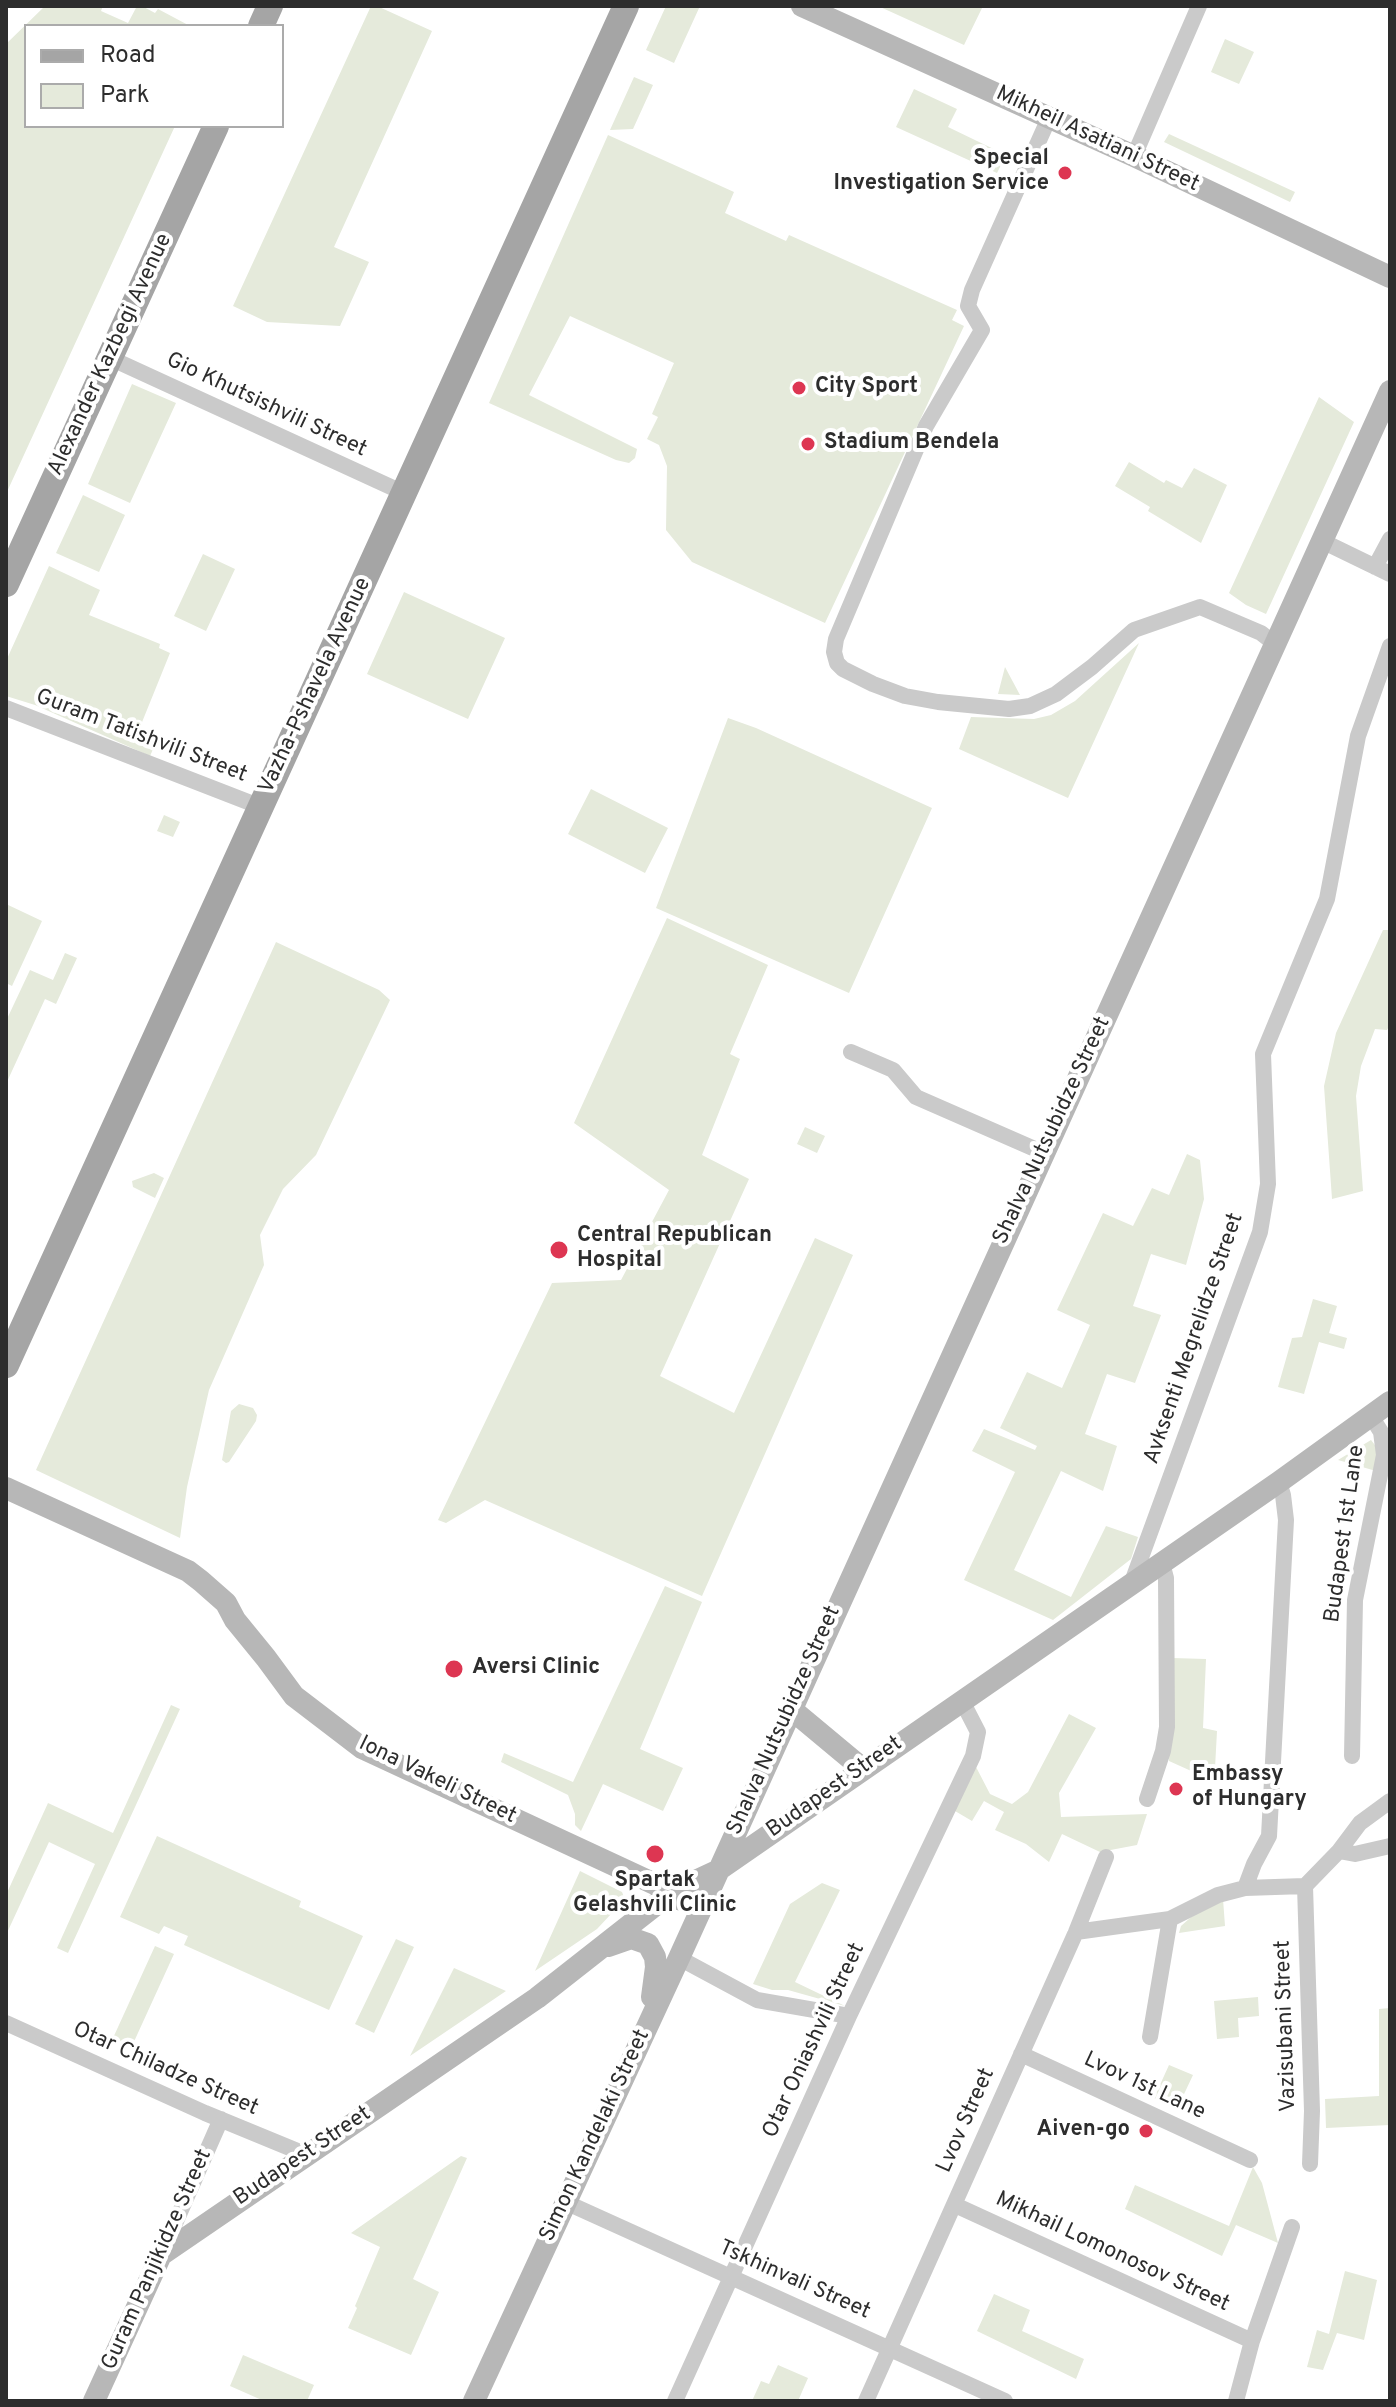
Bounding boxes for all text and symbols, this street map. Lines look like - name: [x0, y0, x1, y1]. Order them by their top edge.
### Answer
- legend: [24, 24, 284, 128]
- text: Road: [100, 41, 156, 71]
- text: Park: [100, 81, 150, 111]
- street label: Mikheil Asatiani Street: [991, 81, 1203, 199]
- place label: Special Investigation Service: [833, 147, 1049, 198]
- marker: Special Investigation Service: [1056, 164, 1074, 182]
- street label: Alexander Kazbegi Avenue: [43, 230, 179, 480]
- street label: Gio Khutsishvili Street: [162, 348, 370, 464]
- place label: City Sport: [815, 375, 918, 401]
- marker: City Sport: [790, 379, 808, 397]
- place label: Stadium Bendela: [824, 431, 999, 457]
- marker: Stadium Bendela: [799, 435, 817, 453]
- street label: Vazha-Pshavela Avenue: [254, 574, 378, 798]
- street label: Guram Tatishvili Street: [32, 685, 250, 789]
- street label: Shalva Nutsubidze Street: [989, 1013, 1117, 1249]
- street label: Avksenti Megrelidze Street: [1140, 1210, 1250, 1468]
- place label: Central Republican Hospital: [577, 1224, 772, 1276]
- marker: Central Republican Hospital: [548, 1239, 570, 1261]
- street label: Budapest 1st Lane: [1320, 1444, 1372, 1624]
- street label: Shalva Nutsubidze Street: [723, 1602, 847, 1840]
- place label: Aversi Clinic: [472, 1656, 600, 1682]
- marker: Aversi Clinic: [443, 1658, 465, 1680]
- street label: Iona Vakeli Street: [354, 1731, 520, 1831]
- street label: Budapest Street: [762, 1731, 908, 1845]
- place label: Embassy of Hungary: [1192, 1763, 1307, 1814]
- marker: Embassy of Hungary: [1167, 1780, 1185, 1798]
- marker: Spartak Gelashvili Clinic: [644, 1843, 666, 1865]
- place label: Spartak Gelashvili Clinic: [573, 1869, 737, 1920]
- street label: Otar Oniashvili Street: [758, 1939, 872, 2143]
- street label: Vazisubani Street: [1271, 1940, 1303, 2112]
- street label: Otar Chiladze Street: [68, 2017, 262, 2123]
- street label: Simon Kandelaki Street: [535, 2026, 657, 2246]
- street label: Lvov 1st Lane: [1079, 2047, 1209, 2127]
- street label: Lvov Street: [932, 2065, 1002, 2177]
- street label: Budapest Street: [230, 2101, 376, 2213]
- place label: Aiven-go: [1036, 2118, 1130, 2144]
- marker: Aiven-go: [1137, 2122, 1155, 2140]
- street label: Guram Panjikidze Street: [97, 2145, 219, 2375]
- street label: Mikhail Lomonosov Street: [991, 2187, 1233, 2319]
- street label: Tskhinvali Street: [714, 2236, 874, 2326]

